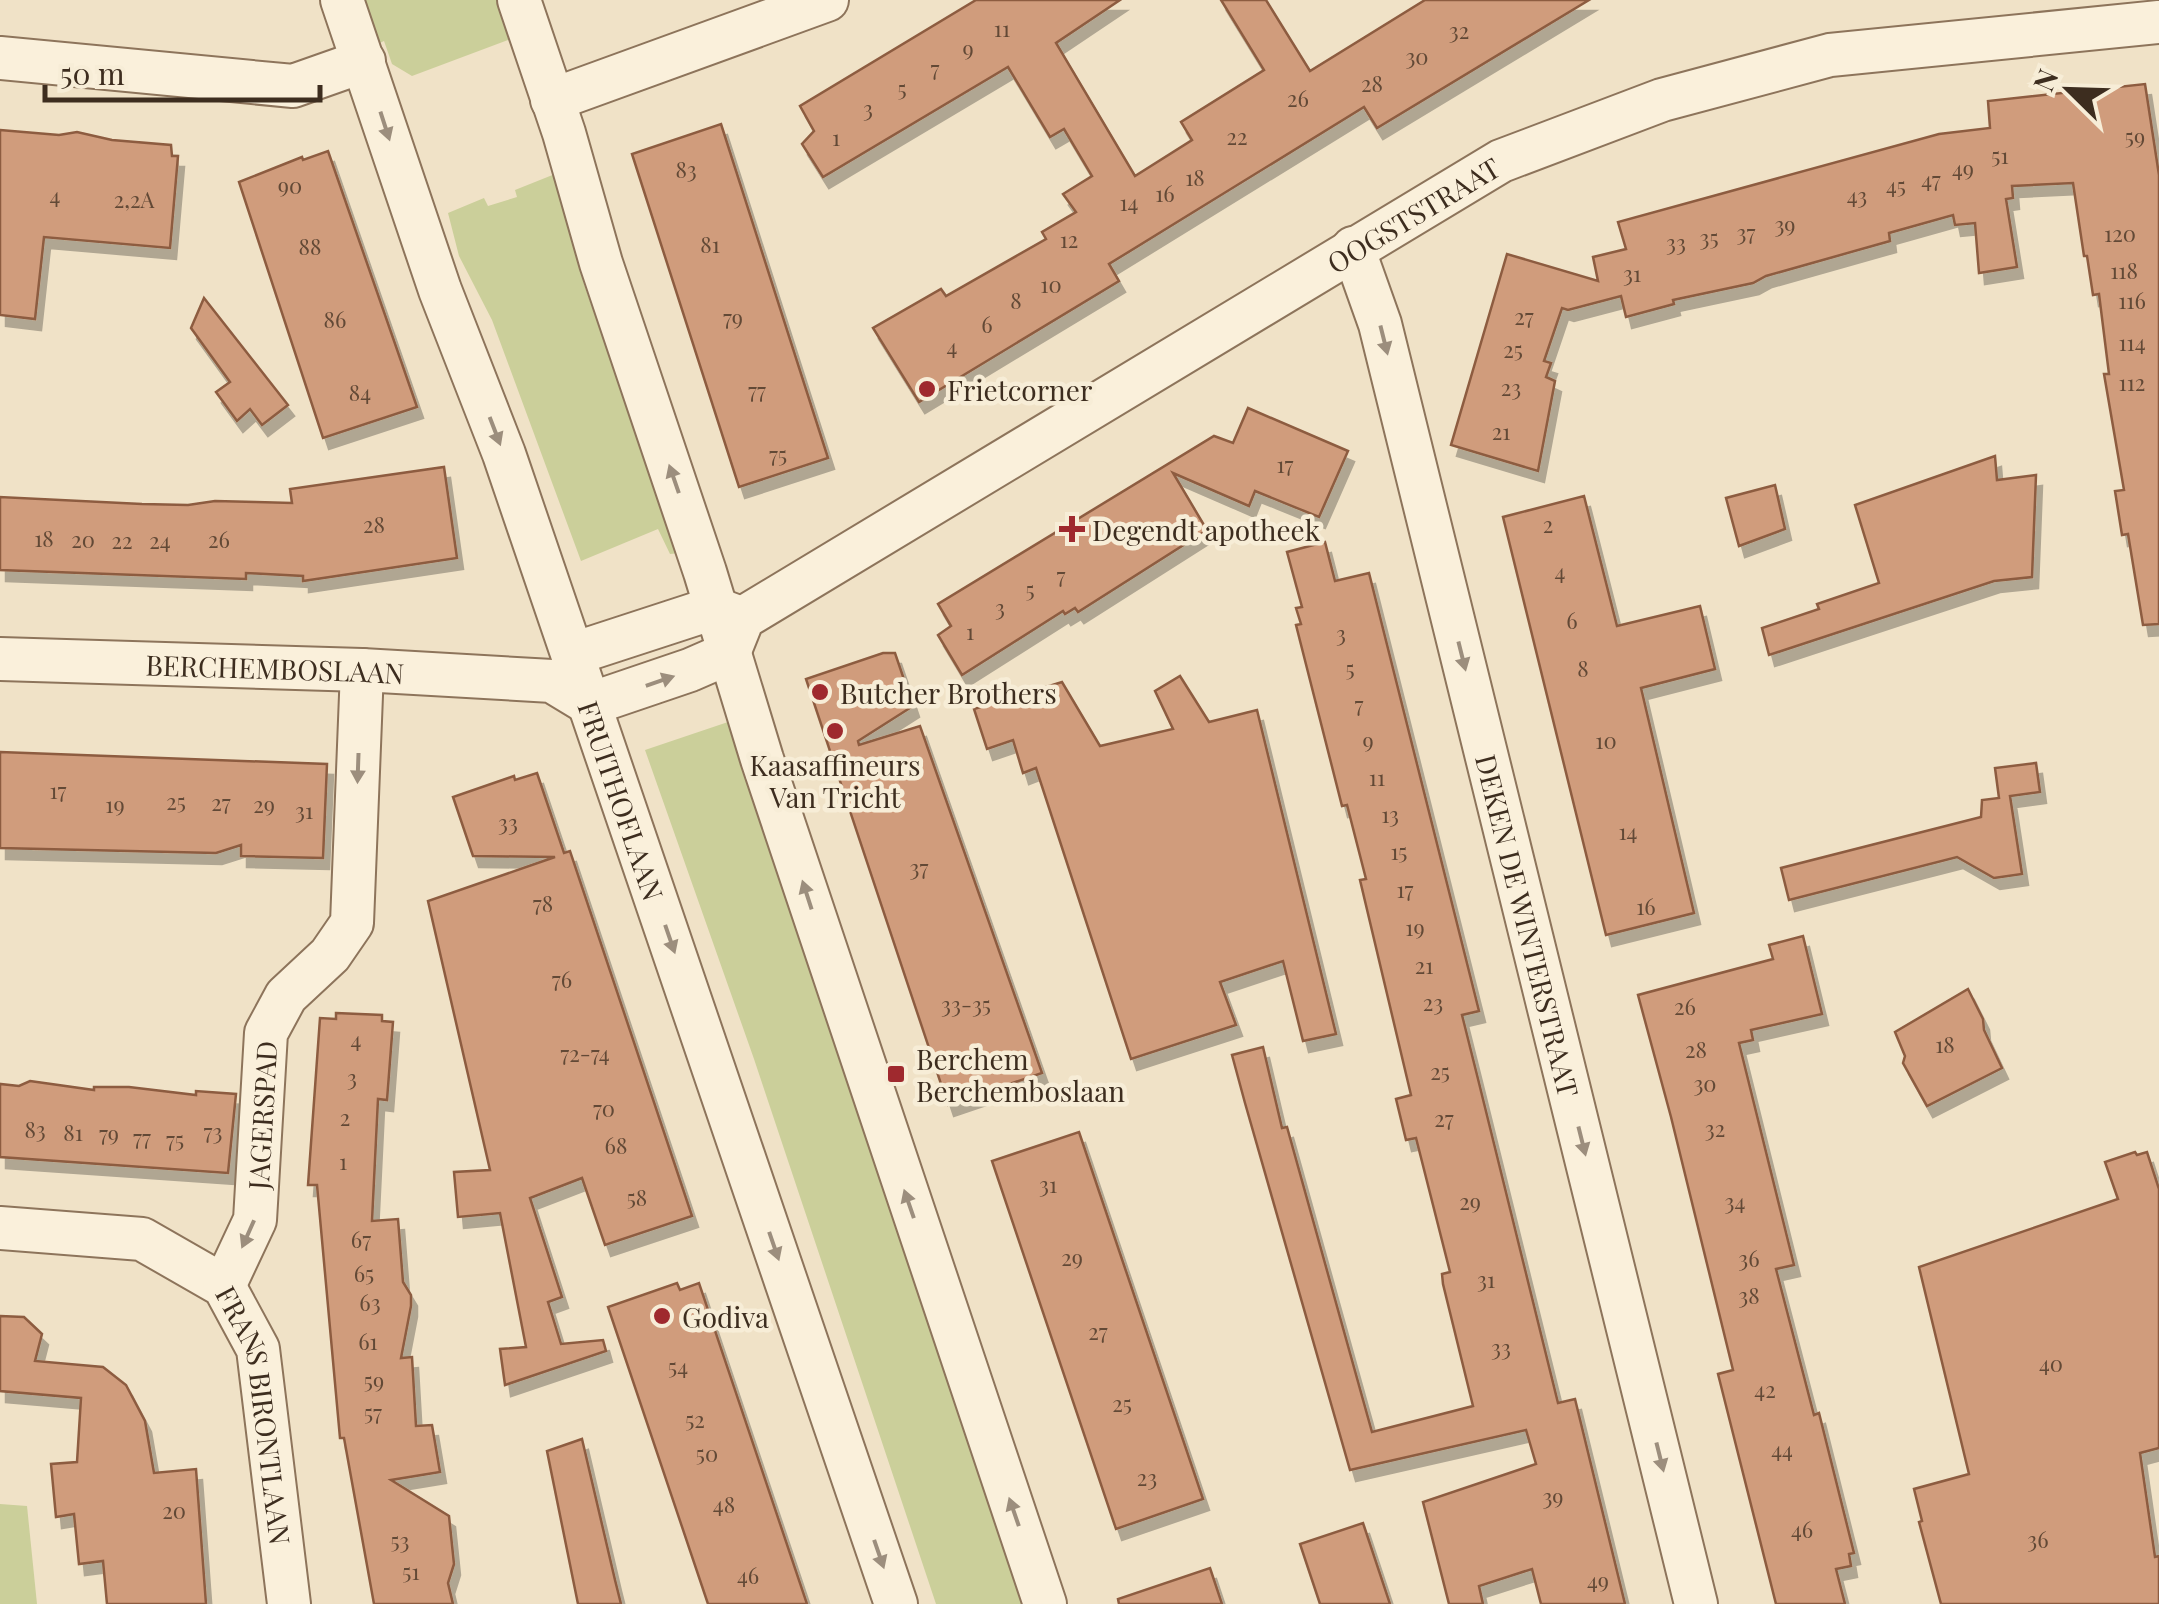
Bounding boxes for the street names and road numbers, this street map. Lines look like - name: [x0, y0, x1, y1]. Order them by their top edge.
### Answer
- street label: OOGSTSTRAAT: [1319, 148, 1506, 281]
- street label: BERCHEMBOSLAAN: [145, 645, 405, 691]
- street label: FRUITHOFLAAN: [571, 696, 673, 905]
- street label: DEKEN DE WINTERSTRAAT: [1468, 750, 1589, 1100]
- street label: JAGERSPAD: [238, 1040, 284, 1191]
- street label: FRANS BIRONTLAAN: [209, 1279, 300, 1547]

